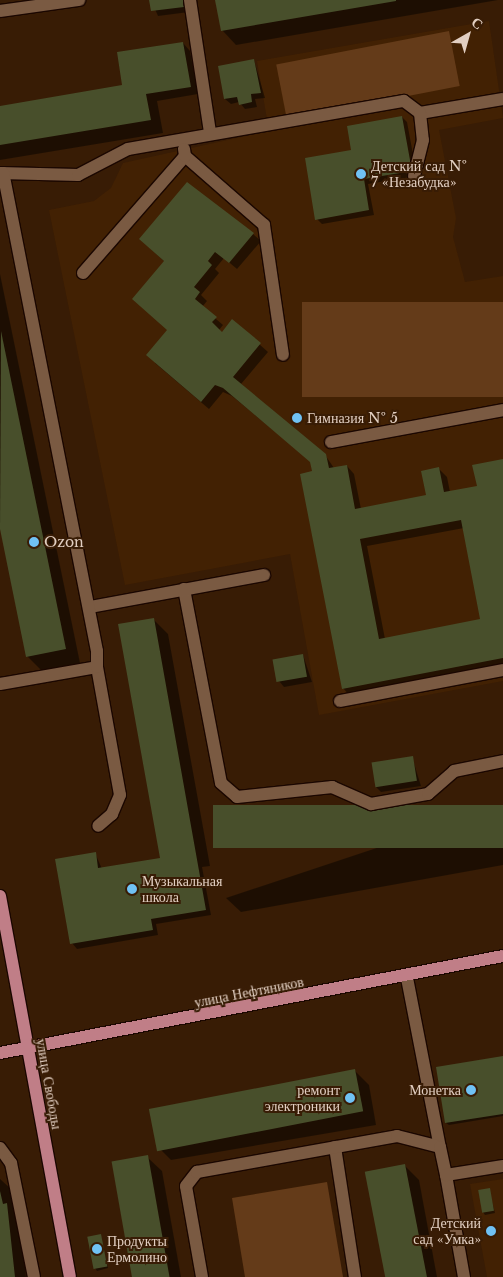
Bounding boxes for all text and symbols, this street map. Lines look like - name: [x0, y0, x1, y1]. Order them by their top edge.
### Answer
- north arrow: [443, 10, 493, 60]
- text: С: [468, 13, 487, 33]
- place label: Детский сад № 7 «Незабудка»: [371, 158, 467, 190]
- marker: Детский сад № 7 «Незабудка»: [355, 168, 367, 180]
- place label: Гимназия № 5: [307, 410, 398, 426]
- marker: Гимназия № 5: [291, 412, 303, 424]
- place label: Ozon: [44, 534, 84, 550]
- marker: Ozon: [28, 536, 40, 548]
- place label: Музыкальная школа: [142, 873, 222, 906]
- marker: Музыкальная школа: [126, 883, 138, 895]
- street label: улица Нефтяников: [193, 973, 305, 1011]
- street label: улица Свободы: [33, 1037, 65, 1131]
- place label: ремонт электроники: [265, 1082, 340, 1114]
- place label: Монетка: [409, 1082, 461, 1098]
- marker: Монетка: [465, 1084, 477, 1096]
- marker: ремонт электроники: [344, 1092, 356, 1104]
- place label: Детский сад «Умка»: [413, 1215, 481, 1248]
- marker: Детский сад «Умка»: [485, 1225, 497, 1237]
- place label: Продукты Ермолино: [107, 1233, 167, 1266]
- marker: Продукты Ермолино: [91, 1243, 103, 1255]

